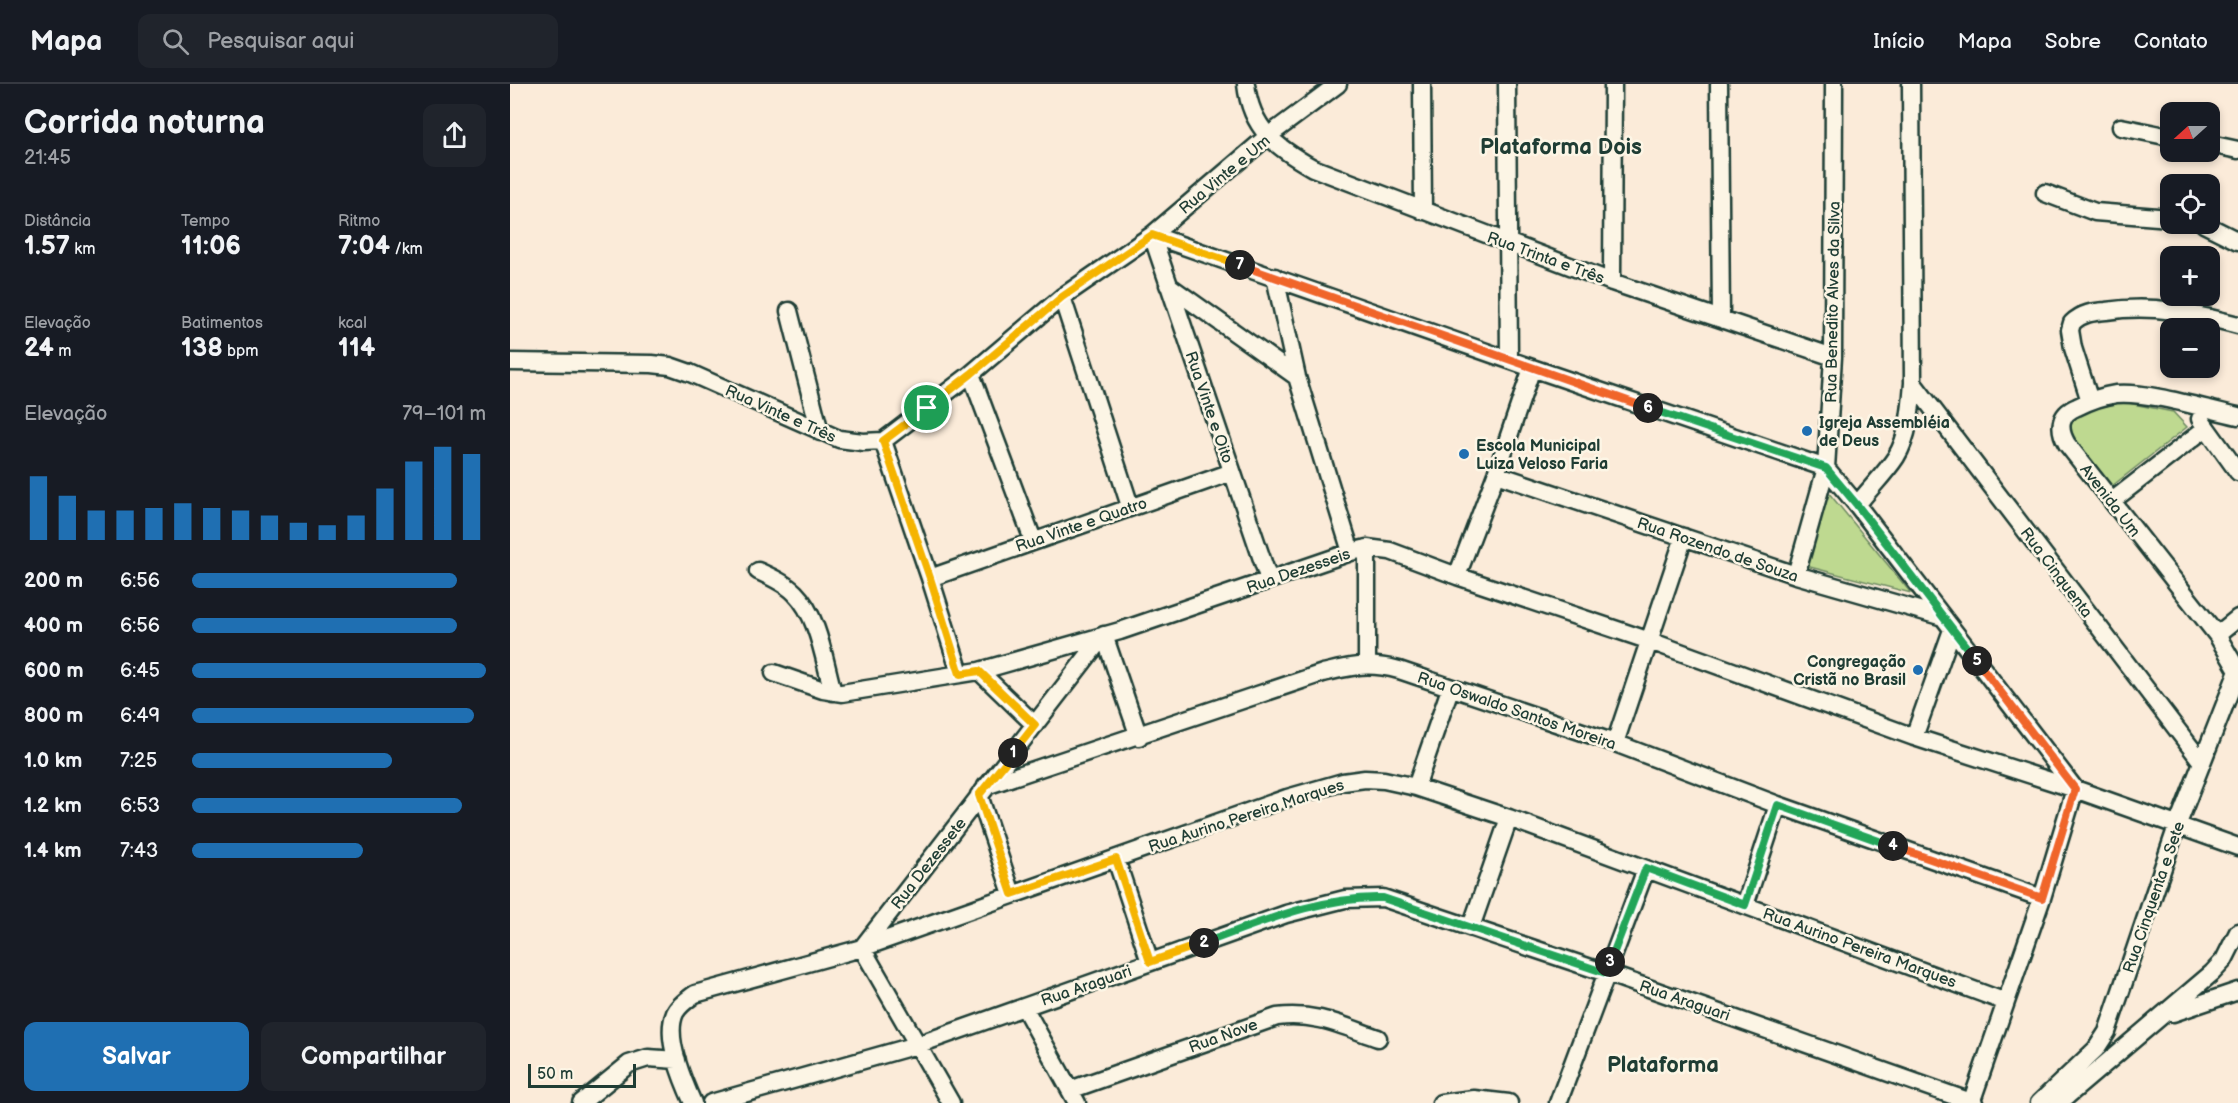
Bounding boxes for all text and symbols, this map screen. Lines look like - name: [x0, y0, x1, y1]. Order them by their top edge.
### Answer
- search box: [138, 14, 558, 68]
- text: Mapa: [30, 25, 102, 58]
- icon: search: [159, 25, 192, 58]
- text: Pesquisar aqui: [207, 28, 354, 55]
- text: Início: [1873, 29, 1925, 54]
- text: Mapa: [1958, 29, 2012, 54]
- text: Sobre: [2045, 29, 2101, 54]
- text: Contato: [2134, 29, 2208, 54]
- north arrow: [2160, 102, 2220, 162]
- map controls: [2160, 102, 2220, 378]
- text: Corrida noturna: [24, 103, 265, 143]
- button: share: [423, 104, 486, 167]
- street label: Rua Vinte e Um: [1176, 132, 1274, 219]
- district label: Plataforma Dois: [1480, 134, 1642, 161]
- text: 21:45: [24, 146, 71, 170]
- button: locate: [2160, 174, 2220, 234]
- street label: Rua Benedito Alves da Silva: [1822, 201, 1845, 403]
- text: Distância: [24, 212, 91, 231]
- text: Tempo: [181, 212, 230, 231]
- text: Ritmo: [338, 212, 380, 231]
- street label: Rua Trinta e Três: [1484, 228, 1607, 288]
- text: 1.57: [24, 231, 70, 262]
- text: 11:06: [181, 231, 241, 262]
- text: 7:04: [338, 231, 390, 262]
- text: km: [70, 240, 95, 259]
- text: /km: [390, 240, 423, 259]
- button: +: [2160, 246, 2220, 306]
- pin: 7: [1225, 250, 1255, 280]
- text: 7: [1236, 255, 1244, 274]
- text: Elevação: [24, 314, 91, 333]
- text: Batimentos: [181, 314, 263, 333]
- text: kcal: [338, 314, 367, 333]
- button: −: [2160, 318, 2220, 378]
- text: 24: [24, 333, 54, 364]
- text: 138: [181, 333, 223, 364]
- text: 114: [338, 333, 375, 364]
- text: m: [54, 342, 71, 361]
- text: bpm: [223, 342, 259, 361]
- street label: Rua Vinte e Oito: [1180, 349, 1237, 466]
- street label: Rua Vinte e Três: [722, 381, 839, 447]
- pin: [901, 382, 952, 433]
- icon: arrive: [910, 391, 943, 424]
- pin: 6: [1633, 393, 1663, 423]
- text: 6: [1643, 398, 1653, 417]
- text: Elevação: [24, 402, 107, 426]
- text: 79–101 m: [402, 402, 486, 426]
- place label: Igreja Assembléia de Deus: [1819, 414, 1950, 451]
- marker: Igreja Assembléia de Deus: [1800, 424, 1814, 438]
- place label: Escola Municipal Luiza Veloso Faria: [1476, 437, 1608, 474]
- marker: Escola Municipal Luiza Veloso Faria: [1457, 447, 1471, 461]
- street label: Avenida Um: [2076, 461, 2144, 541]
- street label: Rua Vinte e Quatro: [1013, 494, 1150, 557]
- street label: Rua Rozendo de Souza: [1634, 514, 1801, 587]
- street label: Rua Cinquenta: [2016, 524, 2096, 622]
- street label: Rua Dezesseis: [1244, 545, 1353, 598]
- text: 200 m: [24, 569, 83, 593]
- text: 6:56: [120, 569, 160, 593]
- text: 400 m: [24, 614, 83, 638]
- text: 6:56: [120, 614, 160, 638]
- pin: 5: [1962, 646, 1992, 676]
- text: 5: [1972, 651, 1982, 670]
- place label: Congregação Cristã no Brasil: [1793, 653, 1906, 690]
- text: 600 m: [24, 659, 84, 683]
- text: 6:45: [120, 659, 160, 683]
- marker: Congregação Cristã no Brasil: [1911, 663, 1925, 677]
- street label: Rua Oswaldo Santos Moreira: [1415, 668, 1618, 754]
- text: 800 m: [24, 704, 83, 728]
- text: 6:49: [120, 704, 160, 728]
- pin: 1: [998, 738, 1028, 768]
- text: 1: [1010, 743, 1016, 762]
- text: 1.0 km: [24, 749, 82, 773]
- text: 7:25: [120, 749, 157, 773]
- street label: Rua Aurino Pereira Marques: [1146, 776, 1347, 857]
- text: 1.2 km: [24, 794, 82, 818]
- text: 6:53: [120, 794, 160, 818]
- street label: Rua Dezessete: [888, 814, 971, 913]
- street label: Rua Cinquenta e Sete: [2120, 819, 2189, 976]
- pin: 4: [1878, 831, 1908, 861]
- text: 4: [1888, 836, 1898, 855]
- text: 1.4 km: [24, 839, 82, 863]
- text: 7:43: [120, 839, 158, 863]
- street label: Rua Aurino Pereira Marques: [1760, 905, 1959, 992]
- pin: 2: [1189, 928, 1219, 958]
- text: 2: [1199, 933, 1209, 952]
- pin: 3: [1595, 947, 1625, 977]
- text: 3: [1605, 952, 1615, 971]
- street label: Rua Araguari: [1039, 962, 1134, 1011]
- street label: Rua Araguari: [1637, 977, 1732, 1026]
- street label: Rua Nove: [1187, 1015, 1261, 1058]
- button: Salvar: [24, 1022, 249, 1091]
- button: Compartilhar: [261, 1022, 486, 1091]
- district label: Plataforma: [1607, 1052, 1719, 1079]
- scale bar: [528, 1061, 636, 1088]
- text: 50 m: [537, 1065, 573, 1084]

